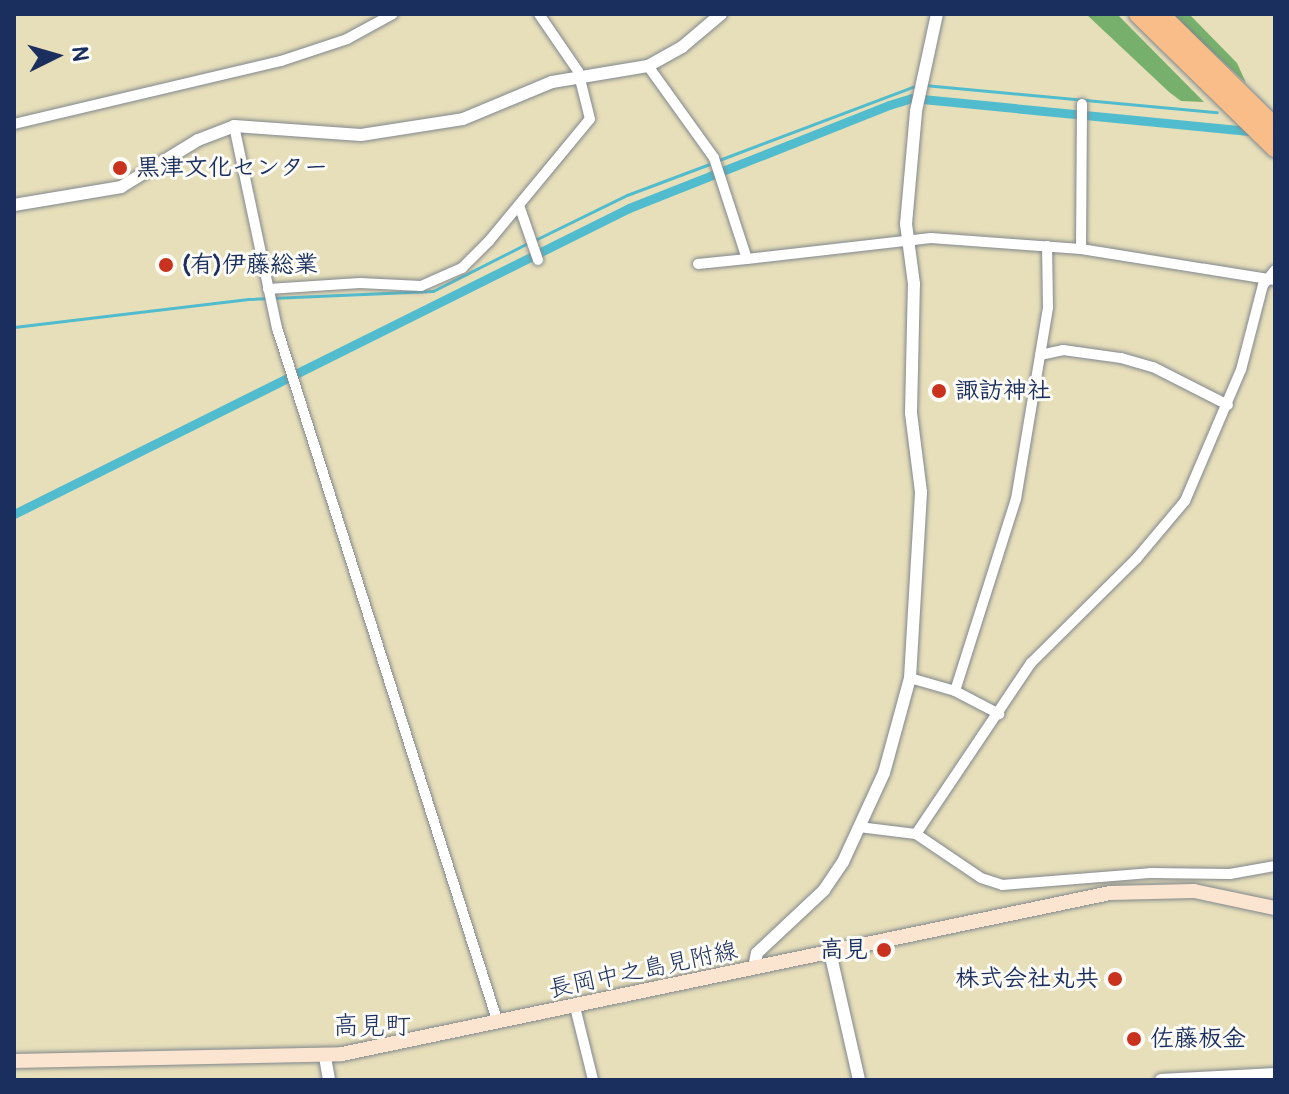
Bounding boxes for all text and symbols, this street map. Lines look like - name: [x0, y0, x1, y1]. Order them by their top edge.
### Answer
- north arrow: [16, 16, 96, 96]
- text: N: [65, 45, 95, 63]
- place label: 黒津文化センター: [136, 154, 328, 182]
- marker: 黒津文化センター: [111, 159, 129, 177]
- place label: (有)伊藤総業: [182, 251, 318, 279]
- marker: (有)伊藤総業: [157, 256, 175, 274]
- place label: 諏訪神社: [955, 377, 1051, 405]
- marker: 諏訪神社: [930, 382, 948, 400]
- street label: 長岡中之島見附線: [546, 936, 740, 1004]
- place label: 高見: [820, 936, 868, 964]
- marker: 高見: [875, 941, 893, 959]
- place label: 株式会社丸共: [955, 965, 1099, 993]
- marker: 株式会社丸共: [1106, 970, 1124, 988]
- district label: 高見町: [333, 1011, 411, 1043]
- place label: 佐藤板金: [1150, 1025, 1246, 1053]
- marker: 佐藤板金: [1125, 1030, 1143, 1048]

